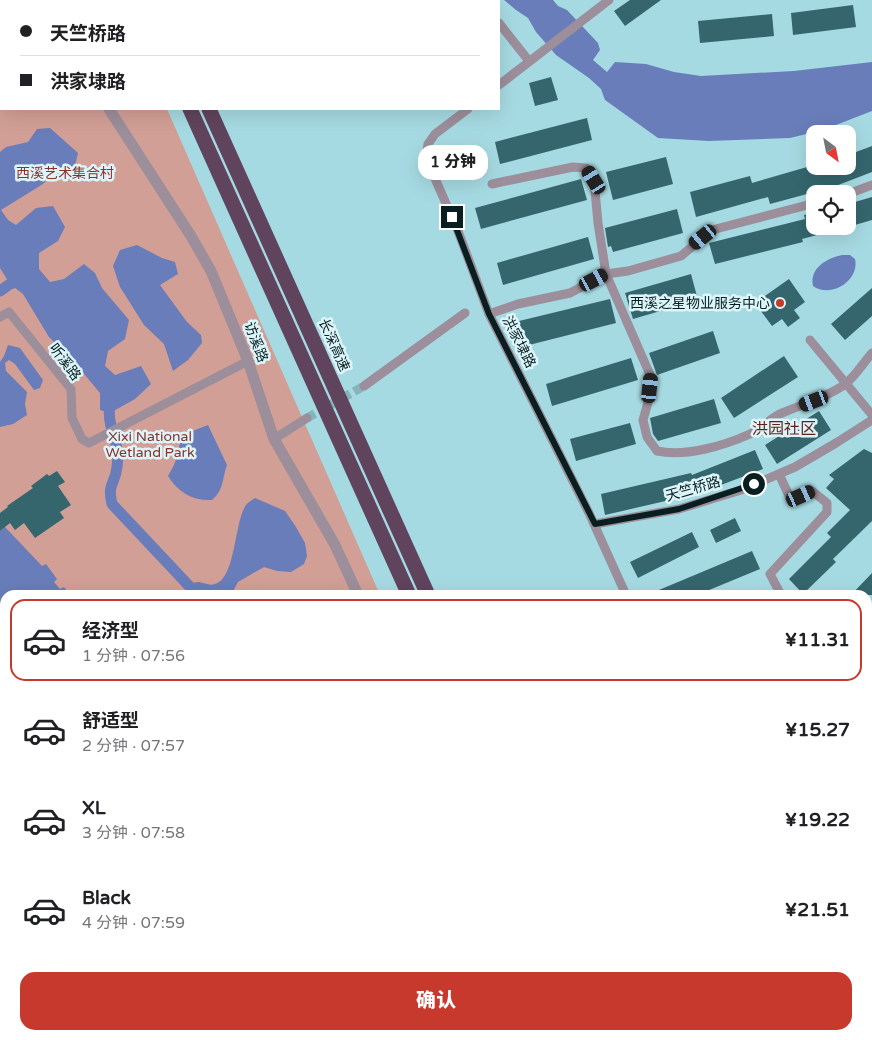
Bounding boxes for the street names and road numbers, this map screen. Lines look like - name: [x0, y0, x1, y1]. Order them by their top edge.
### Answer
- street label: 洪家埭路: [499, 313, 539, 371]
- street label: 长深高速: [315, 316, 353, 374]
- street label: 访溪路: [241, 319, 271, 365]
- street label: 听溪路: [46, 340, 84, 384]
- street label: 天竺桥路: [664, 473, 722, 505]

